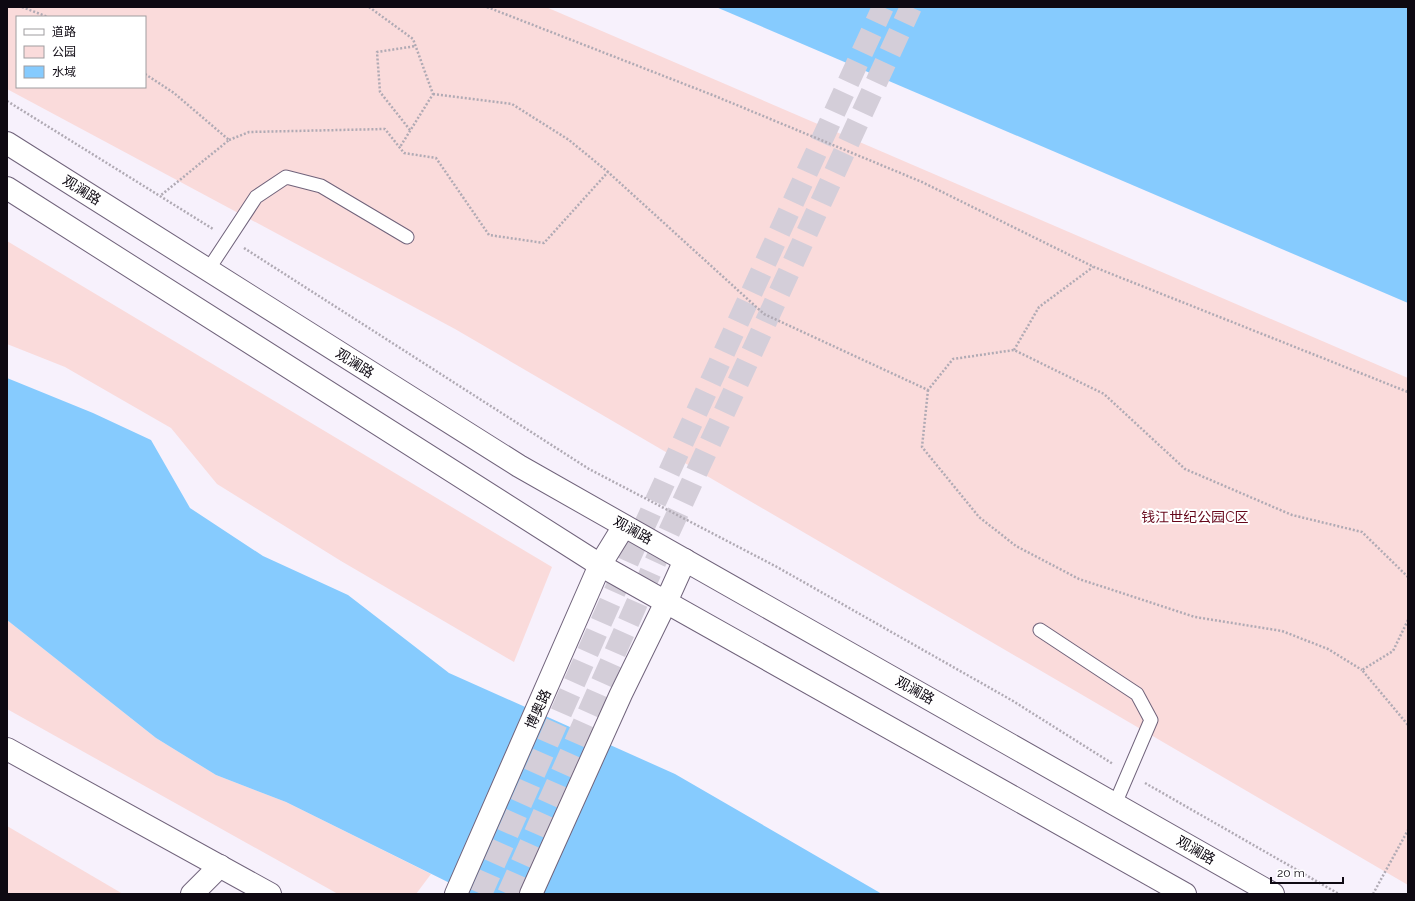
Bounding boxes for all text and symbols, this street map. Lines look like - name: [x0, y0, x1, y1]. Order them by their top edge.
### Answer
- legend: [16, 16, 146, 88]
- text: 道路: [52, 25, 76, 39]
- text: 公园: [52, 45, 76, 59]
- text: 水域: [52, 65, 76, 79]
- street label: 观澜路: [60, 172, 104, 208]
- street label: 观澜路: [333, 345, 377, 381]
- park label: 钱江世纪公园C区: [1141, 509, 1249, 525]
- street label: 观澜路: [611, 513, 655, 547]
- street label: 观澜路: [893, 673, 937, 707]
- street label: 博奥路: [522, 687, 554, 731]
- street label: 观澜路: [1174, 833, 1218, 867]
- scale bar: [1271, 859, 1343, 885]
- text: 20 m: [1277, 866, 1305, 880]

